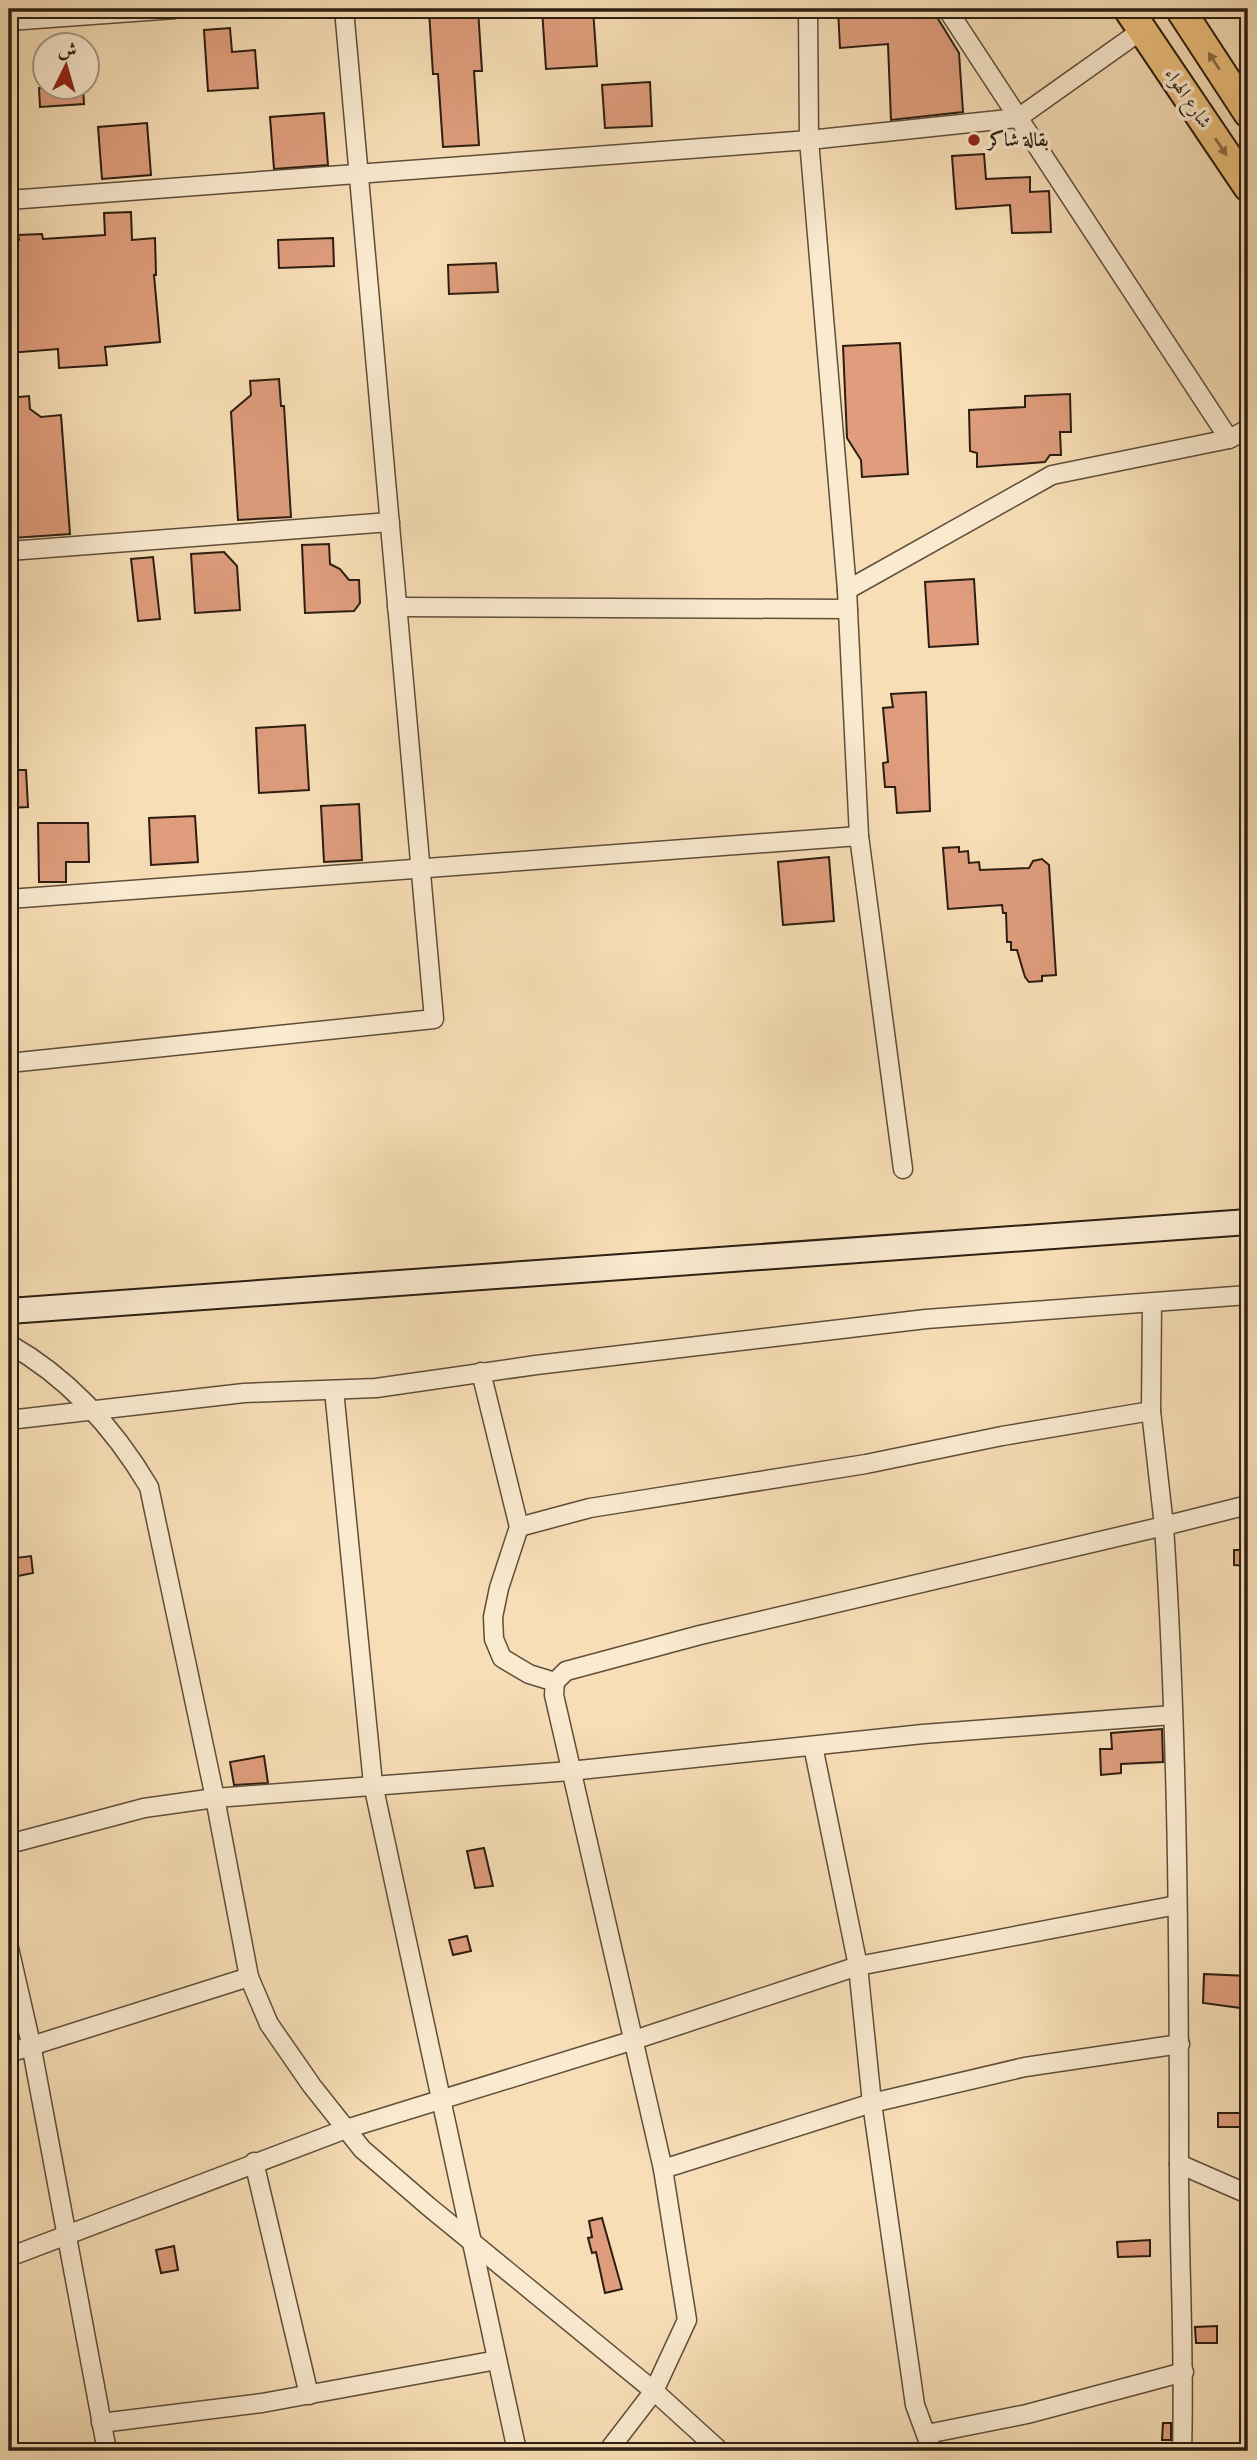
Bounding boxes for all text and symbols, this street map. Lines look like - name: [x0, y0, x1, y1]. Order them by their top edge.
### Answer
- north arrow: [32, 32, 102, 102]
- text: ش: [57, 38, 78, 62]
- one-way arrow: [1207, 52, 1221, 70]
- street label: شارع الهواء: [1157, 64, 1216, 135]
- place label: بقالة شاكر: [986, 129, 1049, 151]
- marker: بقالة شاكر: [966, 132, 982, 148]
- one-way arrow: [1214, 137, 1227, 156]

